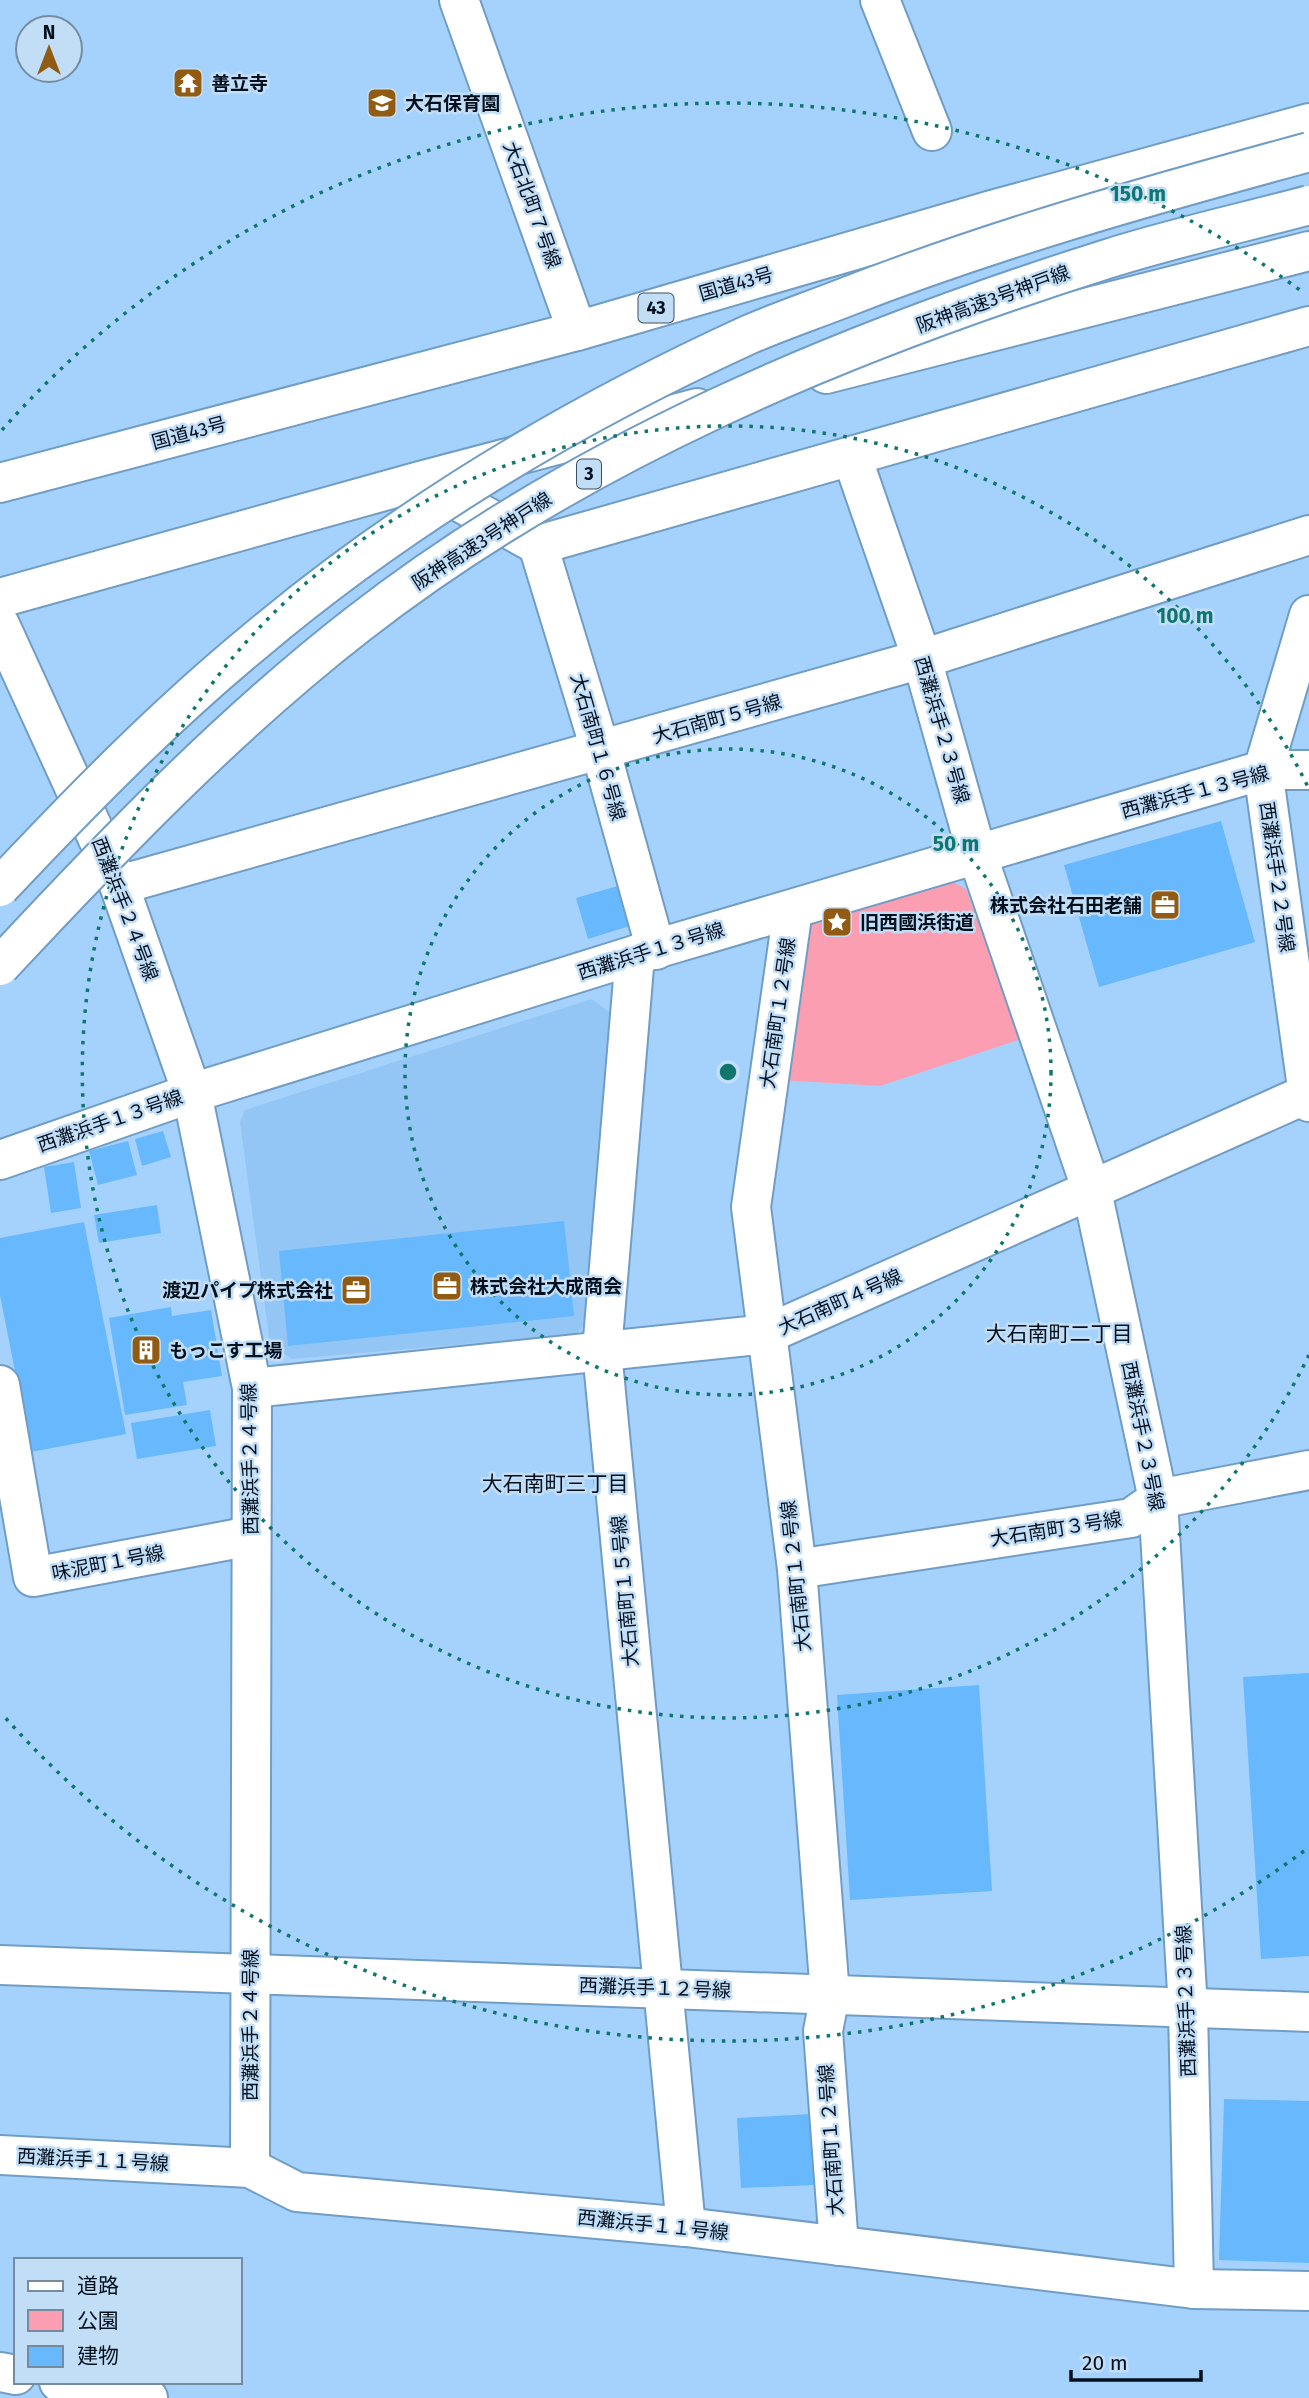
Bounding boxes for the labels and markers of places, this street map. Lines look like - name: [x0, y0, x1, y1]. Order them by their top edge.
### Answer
- temple icon: 善立寺: [171, 66, 205, 100]
- place label: 善立寺: [211, 72, 268, 95]
- school or university icon: 大石保育園: [365, 86, 399, 120]
- place label: 大石保育園: [405, 92, 500, 115]
- office icon: 株式会社石田老舗: [1148, 888, 1182, 922]
- place label: 株式会社石田老舗: [990, 894, 1142, 917]
- place icon: 旧西國浜街道: [820, 905, 854, 939]
- place label: 旧西國浜街道: [860, 911, 974, 934]
- centre of rings: [716, 1060, 740, 1084]
- office icon: 株式会社大成商会: [430, 1269, 464, 1303]
- office icon: 渡辺パイプ株式会社: [339, 1273, 373, 1307]
- place label: 株式会社大成商会: [470, 1275, 622, 1298]
- place label: 渡辺パイプ株式会社: [162, 1279, 333, 1302]
- building icon: もっこす工場: [129, 1333, 163, 1367]
- place label: もっこす工場: [169, 1339, 283, 1362]

